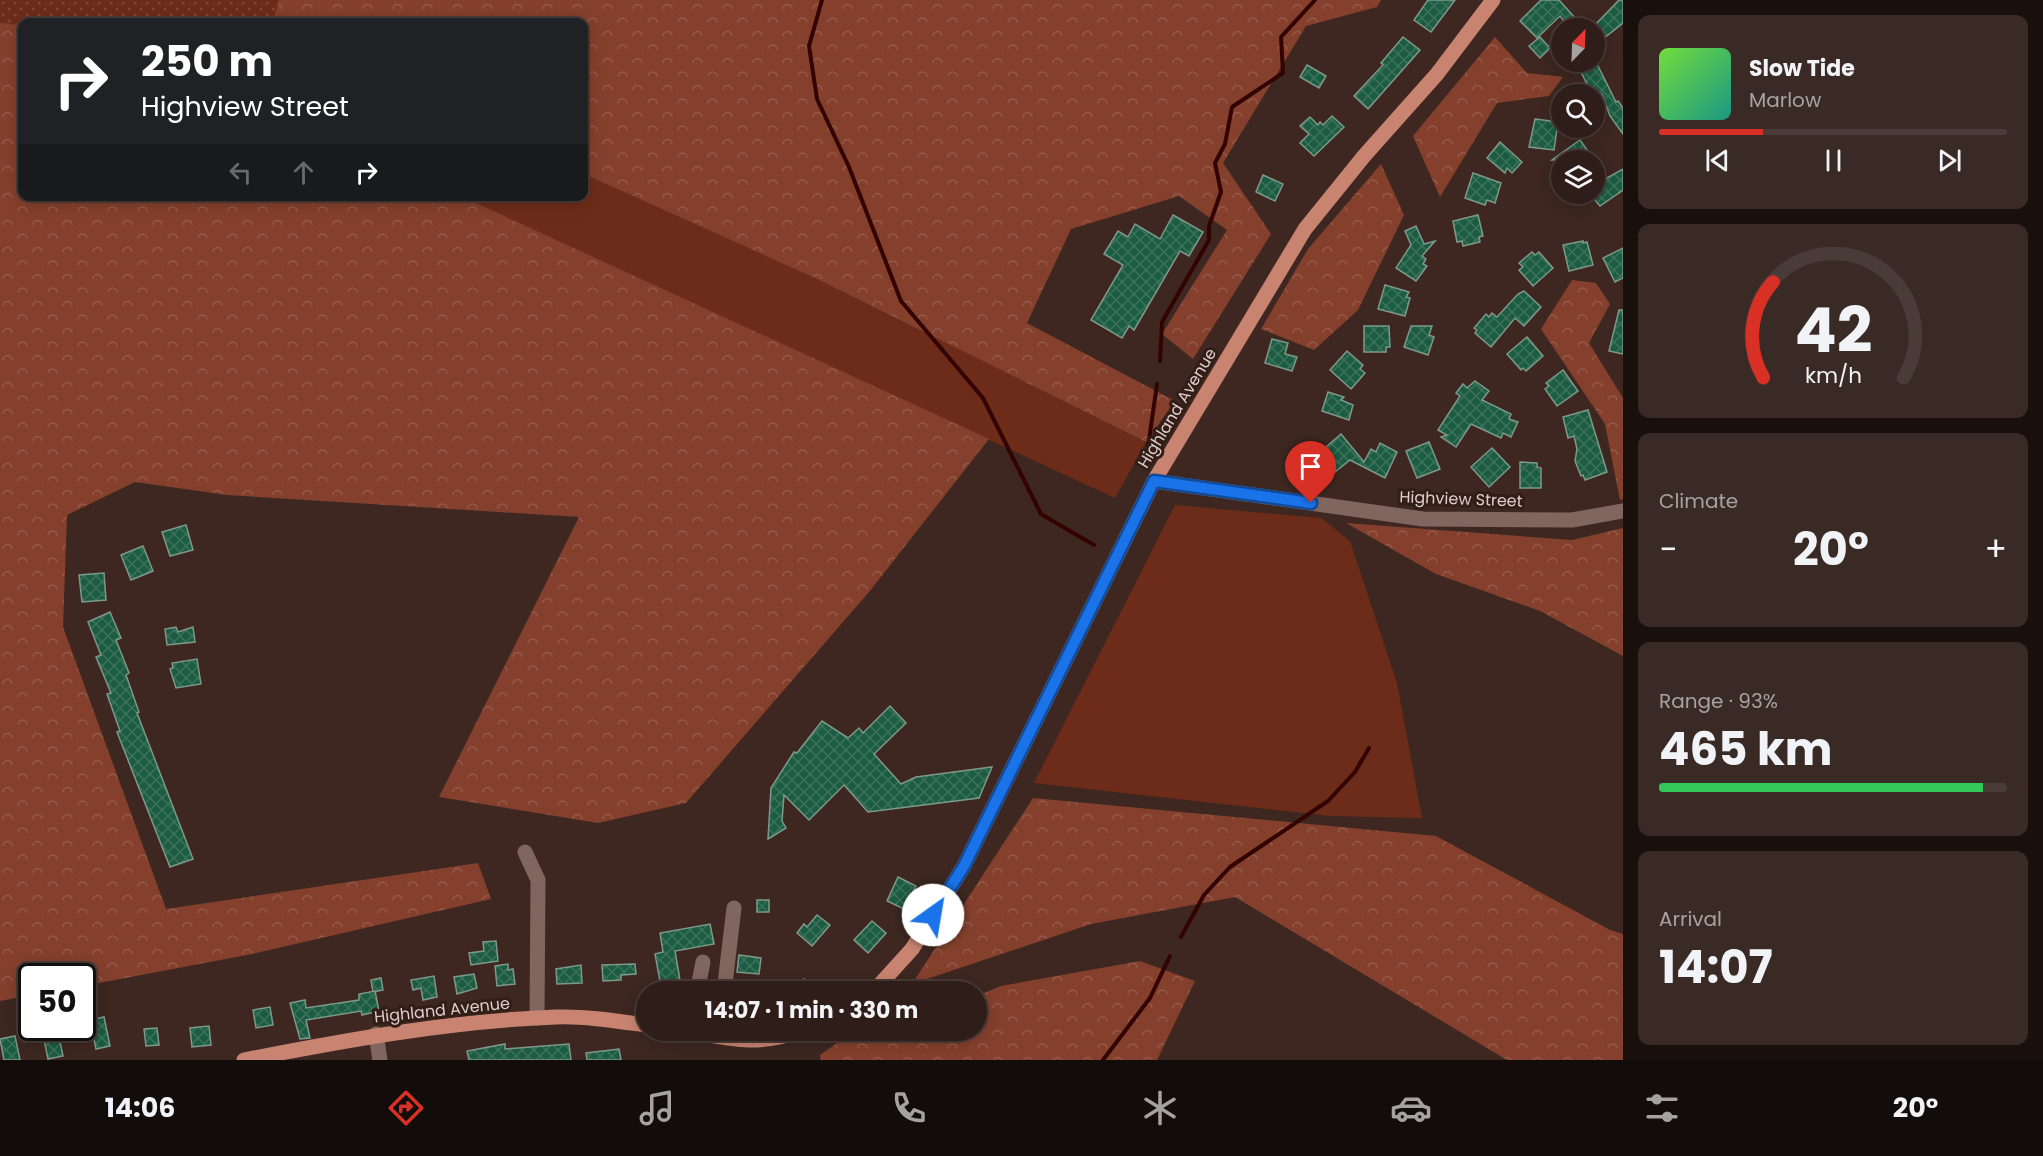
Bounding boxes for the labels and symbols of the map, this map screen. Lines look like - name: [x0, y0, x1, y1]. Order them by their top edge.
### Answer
- north arrow: [1551, 18, 1605, 72]
- street label: Highland Avenue: [1132, 344, 1222, 472]
- pin: [1285, 441, 1336, 503]
- street label: Highview Street: [1399, 485, 1523, 513]
- position arrow: [901, 883, 965, 947]
- speed limit sign: 50: [18, 963, 96, 1041]
- street label: Highland Avenue: [373, 991, 511, 1029]

